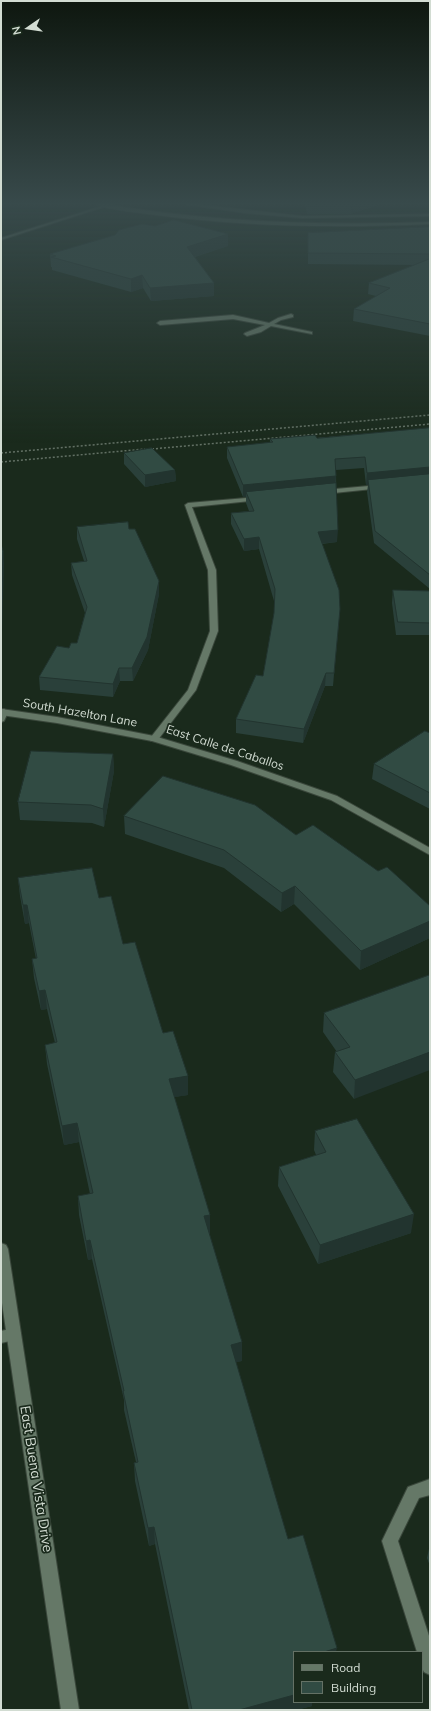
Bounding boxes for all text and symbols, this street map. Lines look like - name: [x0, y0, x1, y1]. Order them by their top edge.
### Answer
- north arrow: [8, 8, 48, 48]
- text: N: [9, 25, 24, 36]
- street label: South Hazelton Lane: [22, 696, 138, 730]
- street label: East Calle de Caballos: [164, 722, 286, 774]
- street label: East Buena Vista Drive: [16, 1405, 56, 1553]
- legend: [293, 1651, 423, 1703]
- text: Road: [331, 1660, 360, 1675]
- text: Building: [331, 1680, 376, 1695]

